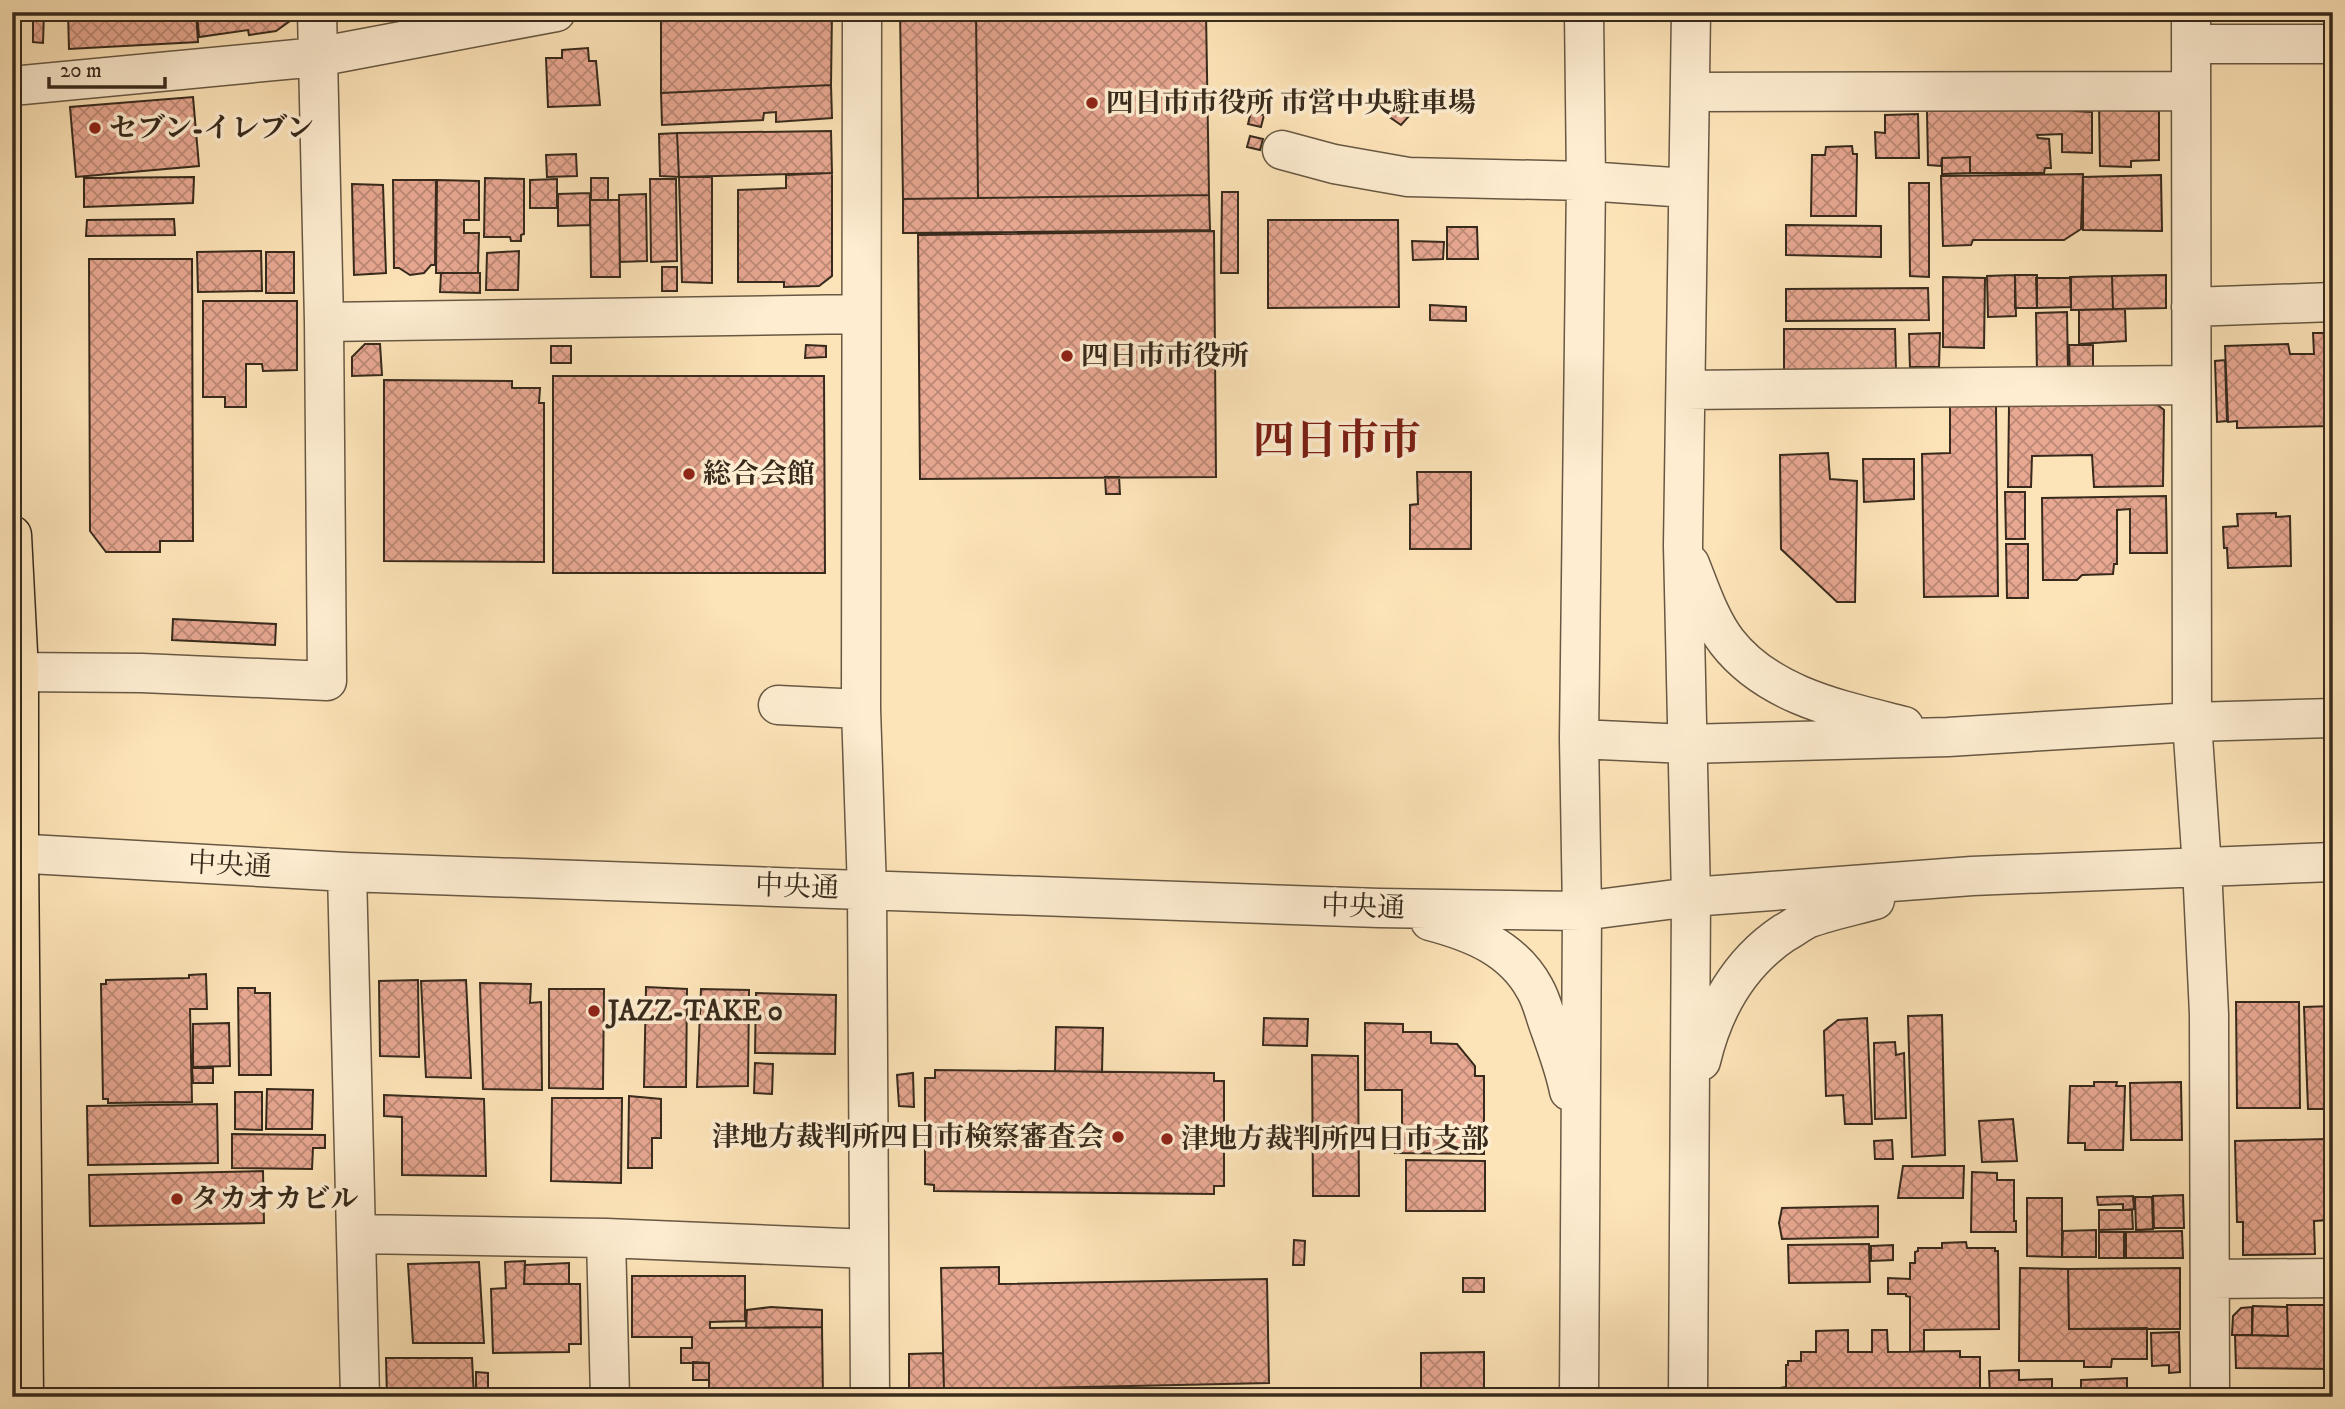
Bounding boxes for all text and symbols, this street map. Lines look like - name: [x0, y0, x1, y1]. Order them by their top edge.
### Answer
- scale bar: [49, 46, 164, 90]
- text: 20 m: [60, 58, 102, 84]
- place label: 四日市市役所 市営中央駐車場: [1106, 86, 1476, 121]
- marker: 四日市市役所 市営中央駐車場: [1084, 95, 1100, 111]
- place label: セブン-イレブン: [109, 111, 314, 146]
- marker: セブン-イレブン: [87, 120, 103, 136]
- place label: 四日市市役所: [1081, 339, 1249, 374]
- marker: 四日市市役所: [1059, 348, 1075, 364]
- district label: 四日市市: [1253, 416, 1421, 468]
- place label: 総合会館: [703, 457, 815, 492]
- marker: 総合会館: [681, 466, 697, 482]
- street label: 中央通: [187, 845, 273, 885]
- street label: 中央通: [754, 868, 840, 906]
- street label: 中央通: [1320, 888, 1406, 926]
- place label: JAZZ-TAKE 0: [605, 994, 783, 1029]
- marker: JAZZ-TAKE 0: [586, 1003, 602, 1019]
- place label: 津地方裁判所四日市検察審査会: [712, 1120, 1104, 1155]
- place label: 津地方裁判所四日市支部: [1181, 1122, 1489, 1157]
- marker: 津地方裁判所四日市検察審査会: [1110, 1129, 1126, 1145]
- marker: 津地方裁判所四日市支部: [1159, 1131, 1175, 1147]
- place label: タカオカビル: [191, 1182, 358, 1217]
- marker: タカオカビル: [169, 1191, 185, 1207]

